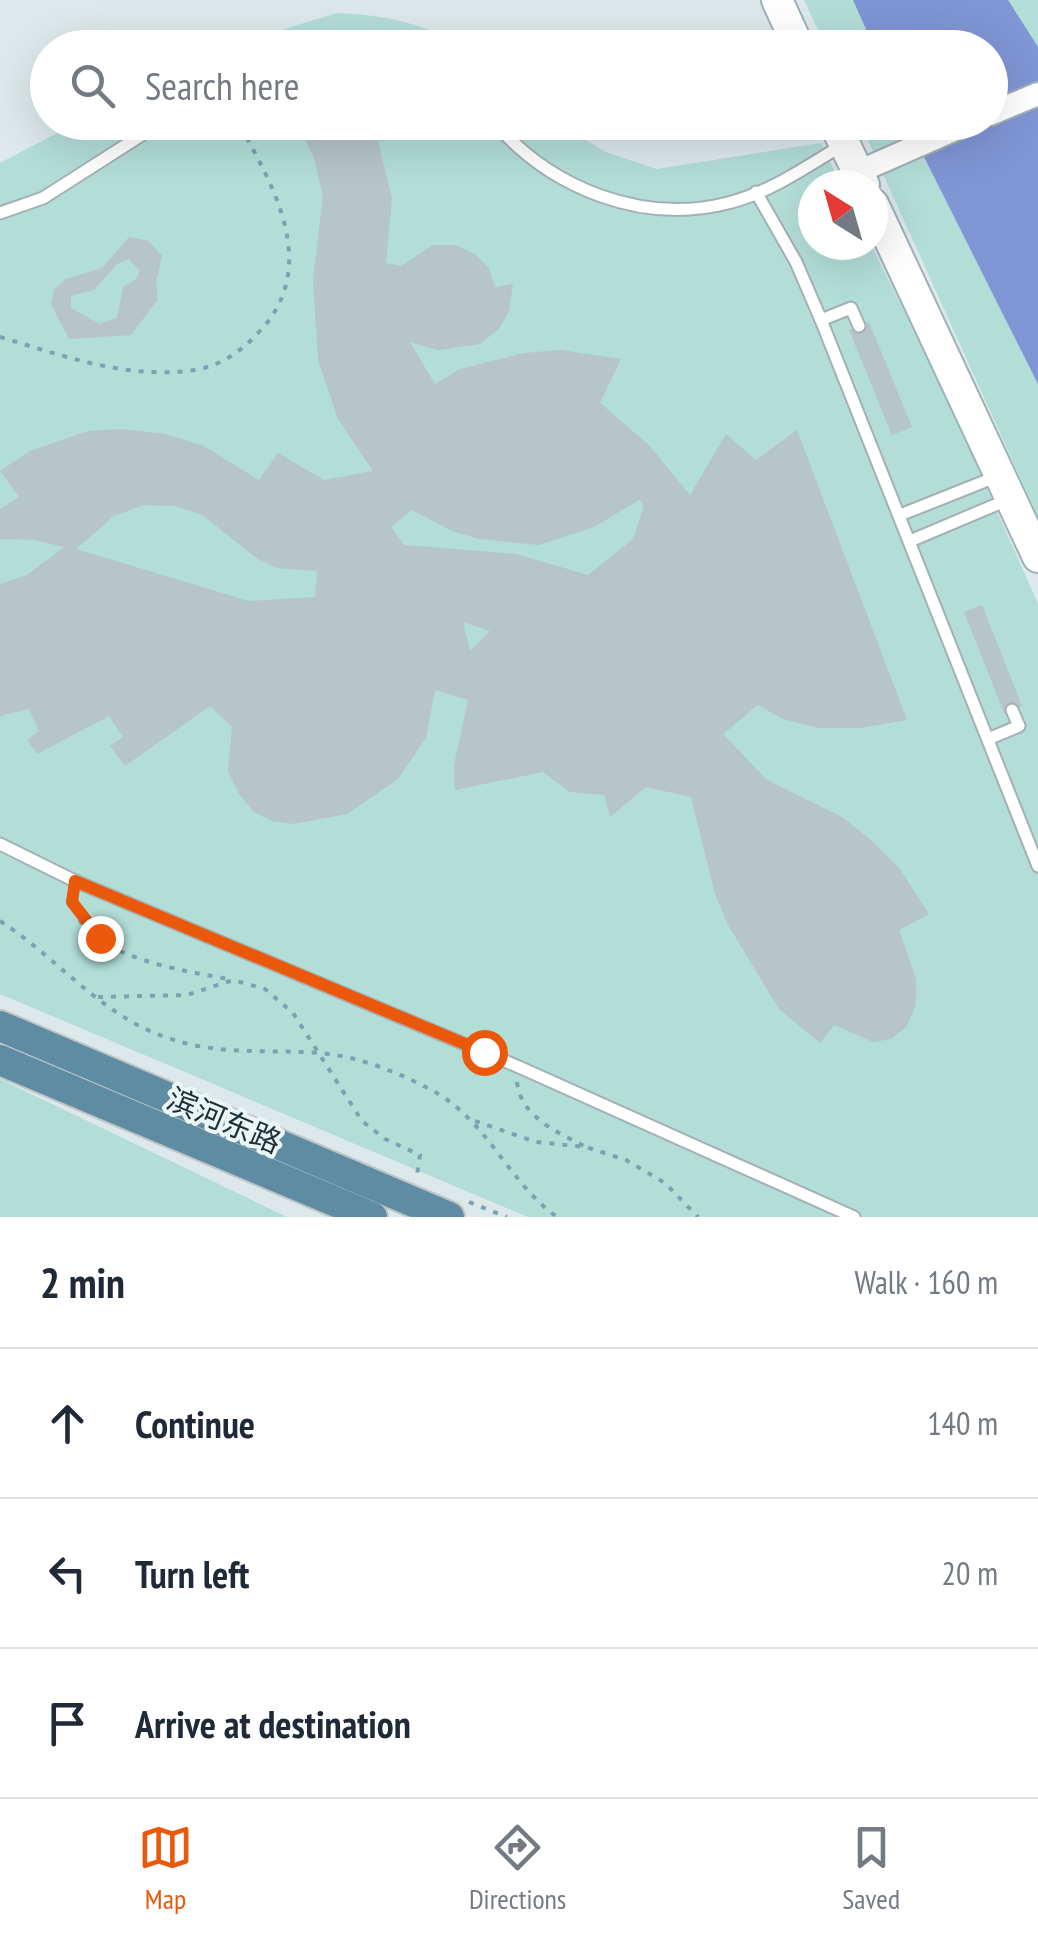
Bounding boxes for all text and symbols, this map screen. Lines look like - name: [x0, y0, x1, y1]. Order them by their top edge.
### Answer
- search box: [30, 30, 1008, 140]
- icon: search: [65, 58, 120, 113]
- text: Search here: [145, 61, 299, 110]
- north arrow: [798, 170, 888, 260]
- route end: [78, 916, 124, 962]
- route start: [462, 1030, 508, 1076]
- street label: 滨河东路: [162, 1078, 287, 1161]
- text: 2 min: [40, 1255, 125, 1310]
- text: Walk · 160 m: [854, 1261, 998, 1303]
- icon: ahead: [40, 1396, 95, 1451]
- text: Continue: [135, 1399, 255, 1448]
- text: 140 m: [927, 1402, 998, 1444]
- icon: left: [40, 1546, 95, 1601]
- text: Turn left: [135, 1549, 249, 1598]
- text: 20 m: [942, 1552, 998, 1594]
- icon: arrive: [40, 1696, 95, 1751]
- text: Arrive at destination: [135, 1699, 411, 1748]
- tab: Map: [138, 1820, 193, 1917]
- tab: Directions: [469, 1820, 566, 1917]
- tab: Saved: [842, 1820, 900, 1917]

